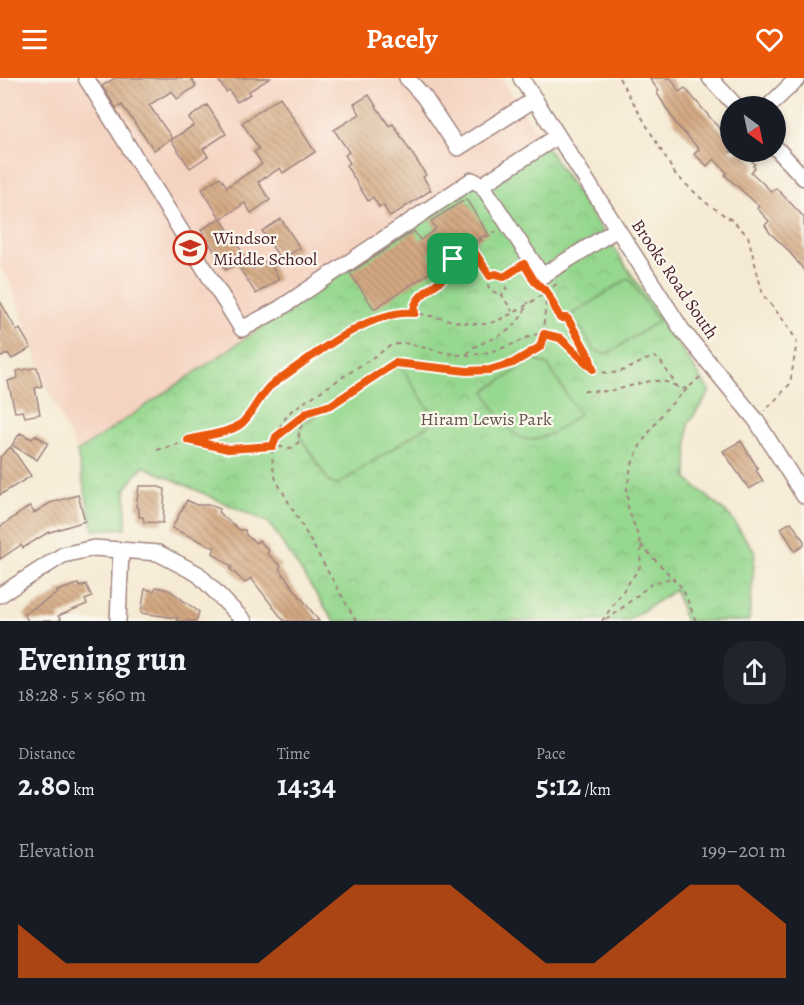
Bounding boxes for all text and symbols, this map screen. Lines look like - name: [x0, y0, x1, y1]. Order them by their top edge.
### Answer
- text: Pacely: [366, 21, 438, 57]
- icon: menu: [18, 23, 51, 56]
- icon: heart: [753, 23, 786, 56]
- north arrow: [720, 96, 786, 162]
- map controls: [720, 96, 786, 162]
- street label: Brooks Road South: [626, 214, 724, 344]
- place label: Windsor Middle School: [212, 226, 318, 271]
- school or university icon: Windsor Middle School: [172, 230, 208, 266]
- pin: [427, 233, 478, 284]
- icon: arrive: [436, 242, 469, 275]
- park label: Hiram Lewis Park: [420, 407, 552, 431]
- text: Evening run: [18, 636, 187, 681]
- button: share: [723, 641, 786, 704]
- text: 18:28 · 5 × 560 m: [18, 681, 146, 708]
- text: Distance: [18, 743, 75, 765]
- text: Time: [277, 743, 310, 765]
- text: Pace: [536, 743, 566, 765]
- text: 2.80: [18, 765, 70, 805]
- text: 14:34: [277, 765, 336, 805]
- text: 5:12: [536, 765, 581, 805]
- text: km: [70, 779, 95, 801]
- text: /km: [581, 779, 611, 801]
- text: Elevation: [18, 837, 95, 864]
- text: 199–201 m: [701, 837, 786, 864]

